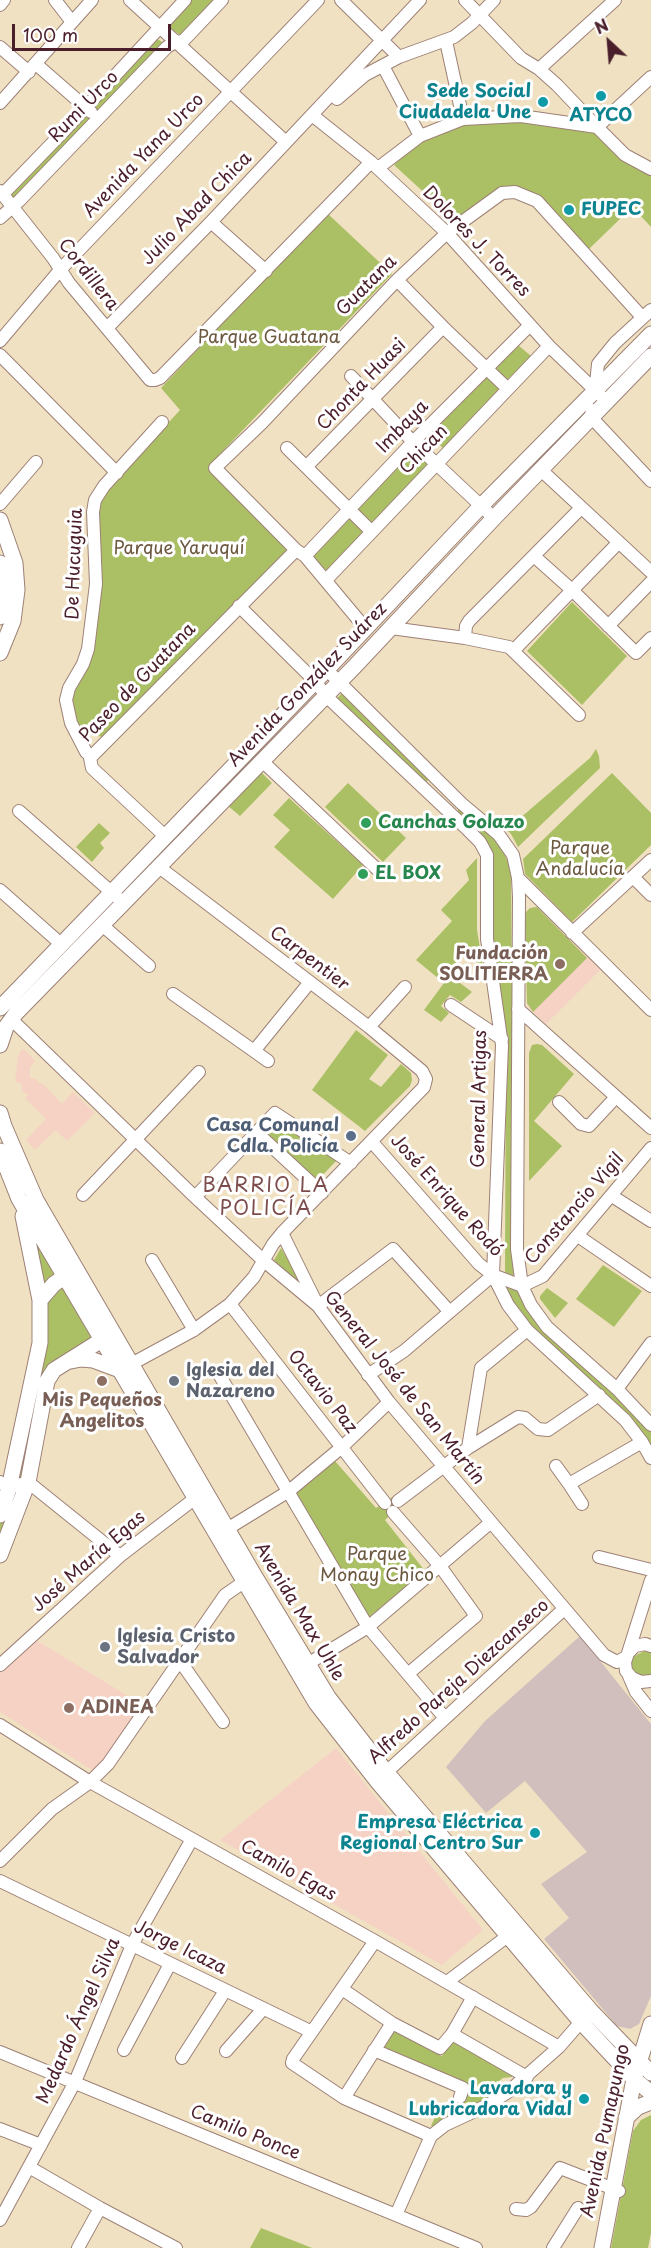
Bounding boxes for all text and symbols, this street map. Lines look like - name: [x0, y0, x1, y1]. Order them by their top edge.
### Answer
- scale bar: [15, 12, 174, 50]
- north arrow: [579, 12, 639, 72]
- text: N: [590, 12, 612, 39]
- text: 100 m: [23, 21, 78, 48]
- street label: Rumi Urco: [45, 67, 123, 147]
- place label: Sede Social Ciudadela Une: [399, 81, 531, 124]
- street label: Avenida Yana Urco: [79, 89, 209, 223]
- marker: ATYCO: [594, 89, 608, 103]
- marker: Sede Social Ciudadela Une: [536, 95, 550, 109]
- place label: ATYCO: [570, 105, 632, 127]
- street label: Julio Abad Chica: [137, 148, 257, 270]
- street label: Dolores J. Torres: [418, 182, 534, 302]
- place label: FUPEC: [581, 199, 642, 221]
- marker: FUPEC: [562, 203, 576, 217]
- street label: Cordillera: [53, 235, 123, 315]
- street label: Guatana: [332, 251, 402, 321]
- park label: Parque Guatana: [198, 327, 340, 349]
- street label: Chonta Huasi: [313, 335, 411, 435]
- street label: Imbaya: [373, 396, 433, 458]
- street label: Chican: [395, 421, 453, 479]
- street label: De Hucuguia: [62, 508, 88, 620]
- park label: Parque Yaruquí: [113, 538, 245, 560]
- street label: Avenida González Suárez: [224, 599, 392, 771]
- street label: Paseo de Guatana: [75, 619, 201, 747]
- place label: Canchas Golazo: [378, 812, 525, 834]
- marker: Canchas Golazo: [359, 816, 373, 830]
- park label: Parque Andalucía: [536, 838, 624, 880]
- place label: EL BOX: [375, 863, 441, 885]
- marker: EL BOX: [356, 867, 370, 881]
- street label: Carpentier: [265, 922, 353, 996]
- place label: Fundación SOLITIERRA: [439, 943, 548, 986]
- marker: Fundación SOLITIERRA: [553, 957, 567, 971]
- street label: General Artigas: [468, 1030, 492, 1168]
- place label: Casa Comunal Cdla. Policía: [206, 1115, 339, 1158]
- marker: Casa Comunal Cdla. Policía: [344, 1129, 358, 1143]
- street label: José Enrique Rodó: [385, 1130, 507, 1262]
- street label: Constancio Vigil: [521, 1149, 629, 1269]
- district label: BARRIO LA POLICÍA: [203, 1174, 329, 1221]
- street label: General José de San Martín: [319, 1287, 489, 1489]
- street label: Octavio Paz: [283, 1346, 361, 1438]
- place label: Iglesia del Nazareno: [186, 1360, 275, 1402]
- marker: Mis Pequeños Angelitos: [95, 1374, 109, 1388]
- marker: Iglesia del Nazareno: [167, 1374, 181, 1388]
- place label: Mis Pequeños Angelitos: [42, 1390, 162, 1432]
- street label: José María Egas: [28, 1507, 150, 1617]
- street label: Avenida Max Uhle: [249, 1539, 349, 1685]
- park label: Parque Monay Chico: [320, 1544, 434, 1586]
- street label: Alfredo Pareja Diezcanseco: [364, 1595, 554, 1769]
- place label: Iglesia Cristo Salvador: [117, 1626, 235, 1668]
- marker: Iglesia Cristo Salvador: [98, 1640, 112, 1654]
- place label: ADINEA: [81, 1697, 154, 1719]
- marker: ADINEA: [62, 1701, 76, 1715]
- place label: Empresa Eléctrica Regional Centro Sur: [340, 1812, 523, 1854]
- marker: Empresa Eléctrica Regional Centro Sur: [528, 1826, 542, 1840]
- street label: Camilo Egas: [236, 1836, 340, 1906]
- street label: Jorge Icaza: [130, 1916, 230, 1980]
- street label: Medardo Ángel Silva: [33, 1935, 125, 2107]
- street label: Avenida Pumapungo: [577, 2042, 635, 2220]
- place label: Lavadora y Lubricadora Vidal: [408, 2078, 572, 2120]
- marker: Lavadora y Lubricadora Vidal: [577, 2092, 591, 2106]
- street label: Camilo Ponce: [187, 2101, 303, 2165]

